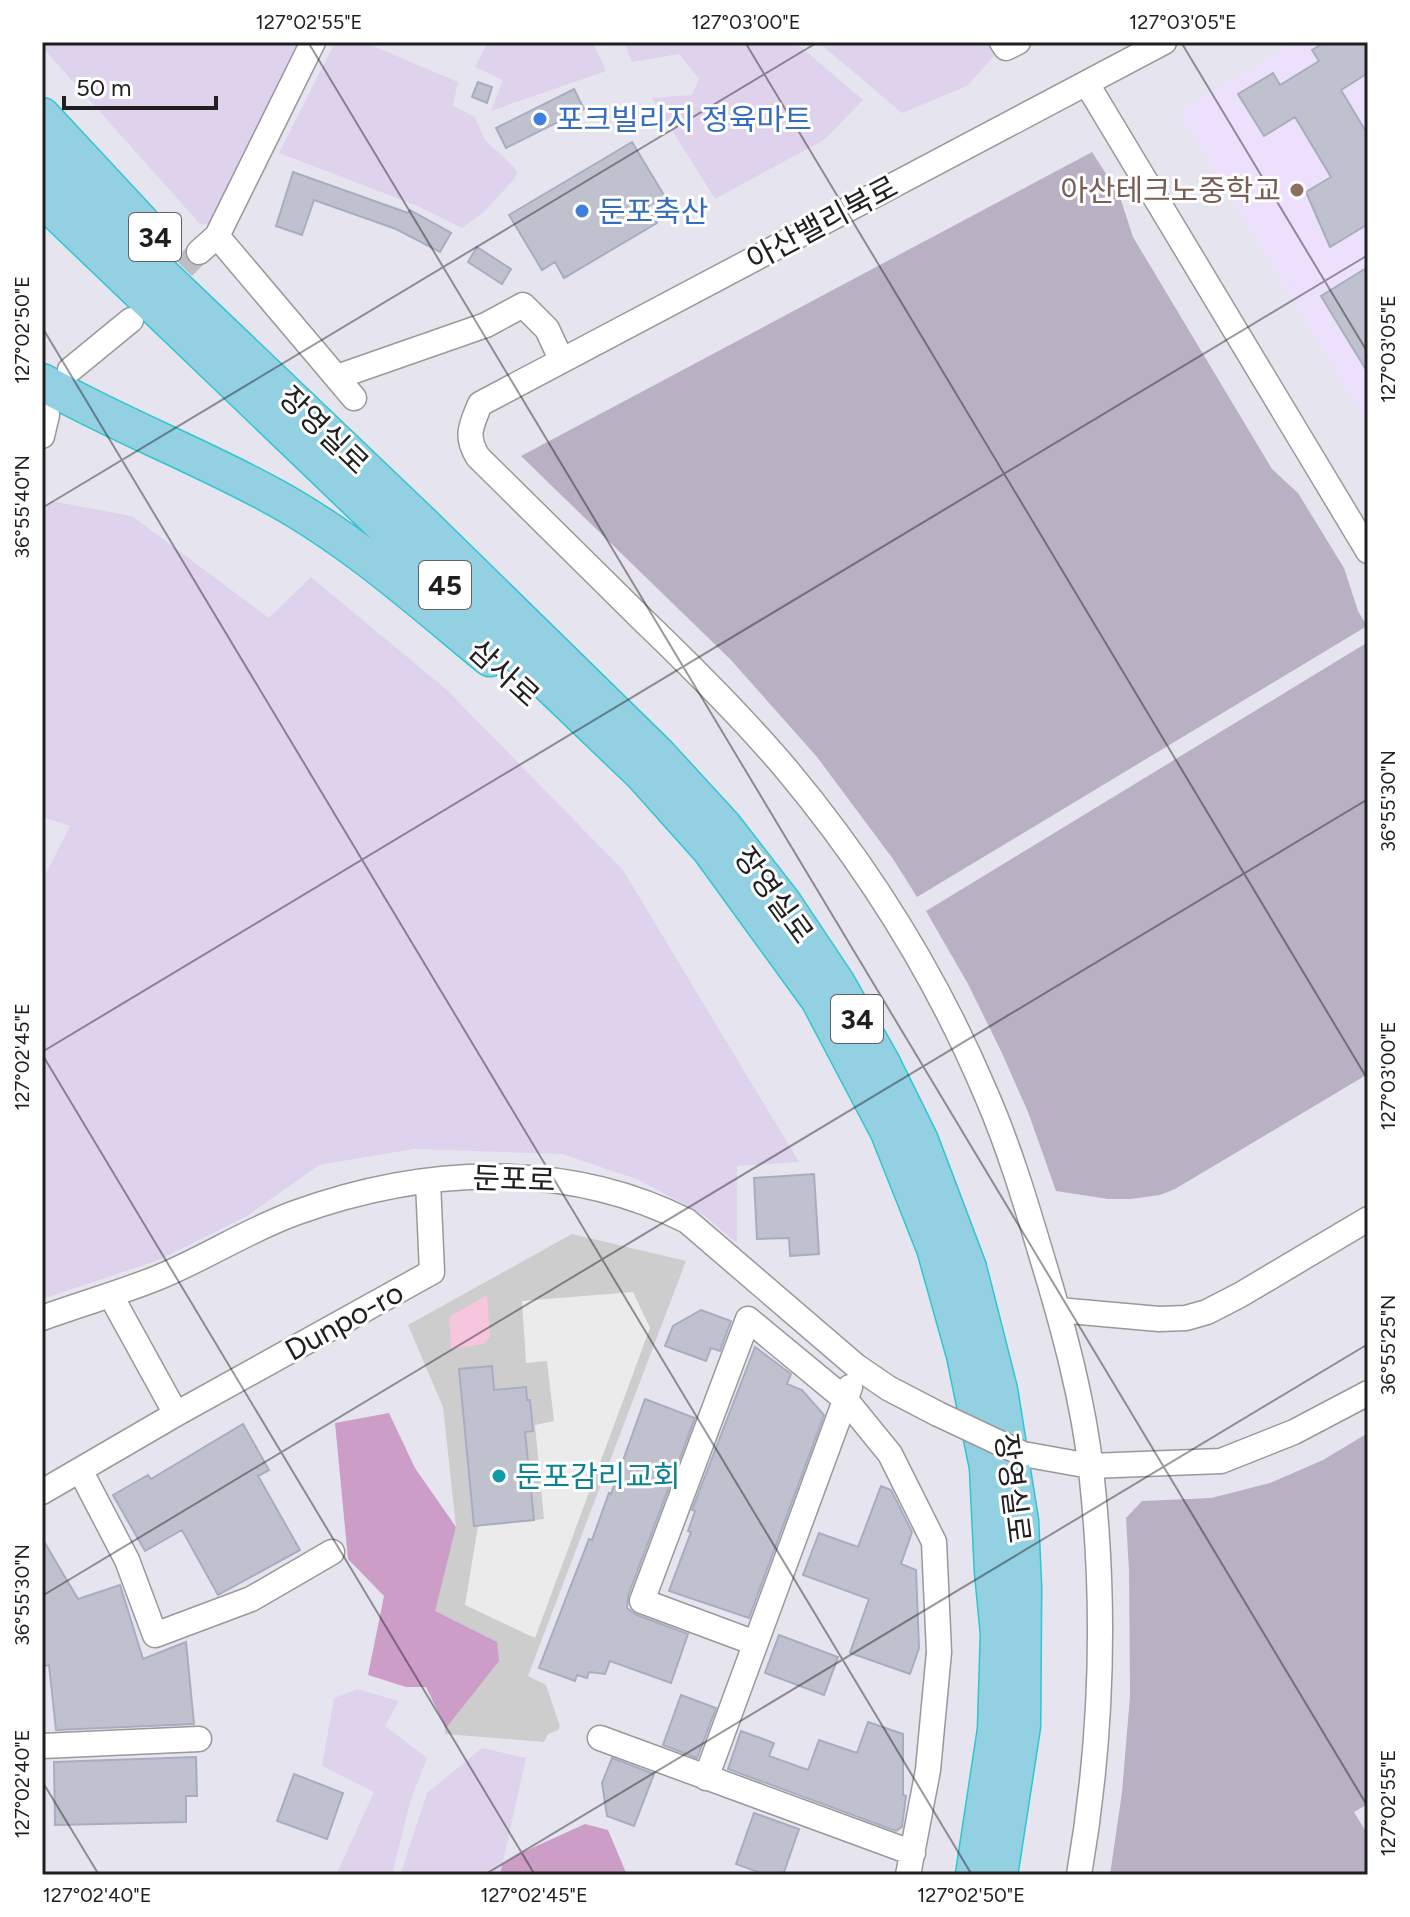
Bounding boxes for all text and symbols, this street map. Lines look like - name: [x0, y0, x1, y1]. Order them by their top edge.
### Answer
- text: 127°02'55"E: [256, 10, 362, 34]
- text: 127°03'00"E: [691, 10, 801, 34]
- text: 127°03'05"E: [1129, 10, 1237, 34]
- scale bar: [64, 60, 216, 110]
- text: 50 m: [76, 73, 132, 102]
- place label: 포크빌리지 정육마트: [556, 101, 812, 138]
- marker: 포크빌리지 정육마트: [531, 110, 549, 128]
- street label: 아산밸리북로: [740, 168, 904, 278]
- place label: 아산테크노중학교: [1060, 172, 1281, 209]
- marker: 아산테크노중학교: [1288, 181, 1306, 199]
- place label: 둔포축산: [598, 193, 708, 230]
- marker: 둔포축산: [573, 202, 591, 220]
- road number: 34: [129, 213, 181, 261]
- text: 127°02'50"E: [10, 276, 34, 384]
- text: 127°03'05"E: [1376, 295, 1400, 403]
- street label: 장영실로: [271, 378, 377, 482]
- text: 36°55'40"N: [10, 455, 34, 559]
- road number: 45: [419, 561, 471, 609]
- street label: 삼사로: [461, 632, 547, 714]
- text: 36°55'30"N: [1376, 750, 1400, 852]
- street label: 장영실로: [727, 839, 821, 951]
- road number: 34: [831, 995, 883, 1043]
- text: 127°02'45"E: [10, 1003, 34, 1111]
- text: 127°03'00"E: [1376, 1021, 1400, 1131]
- street label: 둔포로: [472, 1159, 556, 1199]
- street label: Dunpo-ro: [278, 1273, 410, 1369]
- text: 36°55'25"N: [1376, 1294, 1400, 1396]
- street label: 장영실로: [988, 1431, 1038, 1545]
- place label: 둔포감리교회: [515, 1458, 681, 1495]
- marker: 둔포감리교회: [490, 1467, 508, 1485]
- text: 36°55'30"N: [10, 1544, 34, 1646]
- text: 127°02'40"E: [10, 1729, 34, 1839]
- text: 127°02'55"E: [1376, 1750, 1400, 1856]
- text: 127°02'40"E: [42, 1883, 152, 1907]
- text: 127°02'45"E: [480, 1883, 588, 1907]
- text: 127°02'50"E: [917, 1883, 1025, 1907]

